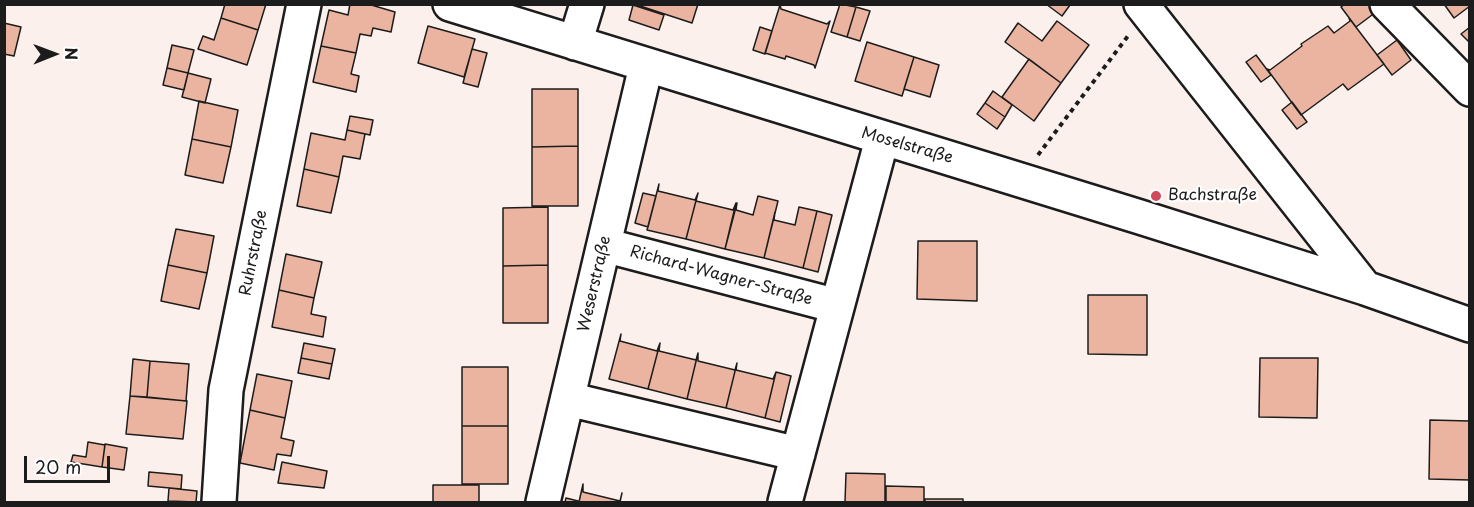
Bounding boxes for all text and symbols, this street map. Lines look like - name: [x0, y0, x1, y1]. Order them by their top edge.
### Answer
- north arrow: [24, 24, 84, 84]
- text: N: [60, 47, 84, 60]
- street label: Moselstraße: [859, 124, 955, 168]
- place label: Bachstraße: [1168, 186, 1257, 206]
- marker: Bachstraße: [1149, 189, 1163, 203]
- street label: Ruhrstraße: [236, 208, 272, 298]
- street label: Weserstraße: [575, 234, 615, 334]
- street label: Richard-Wagner-Straße: [628, 242, 814, 310]
- scale bar: [27, 444, 112, 482]
- text: 20 m: [35, 453, 81, 480]

